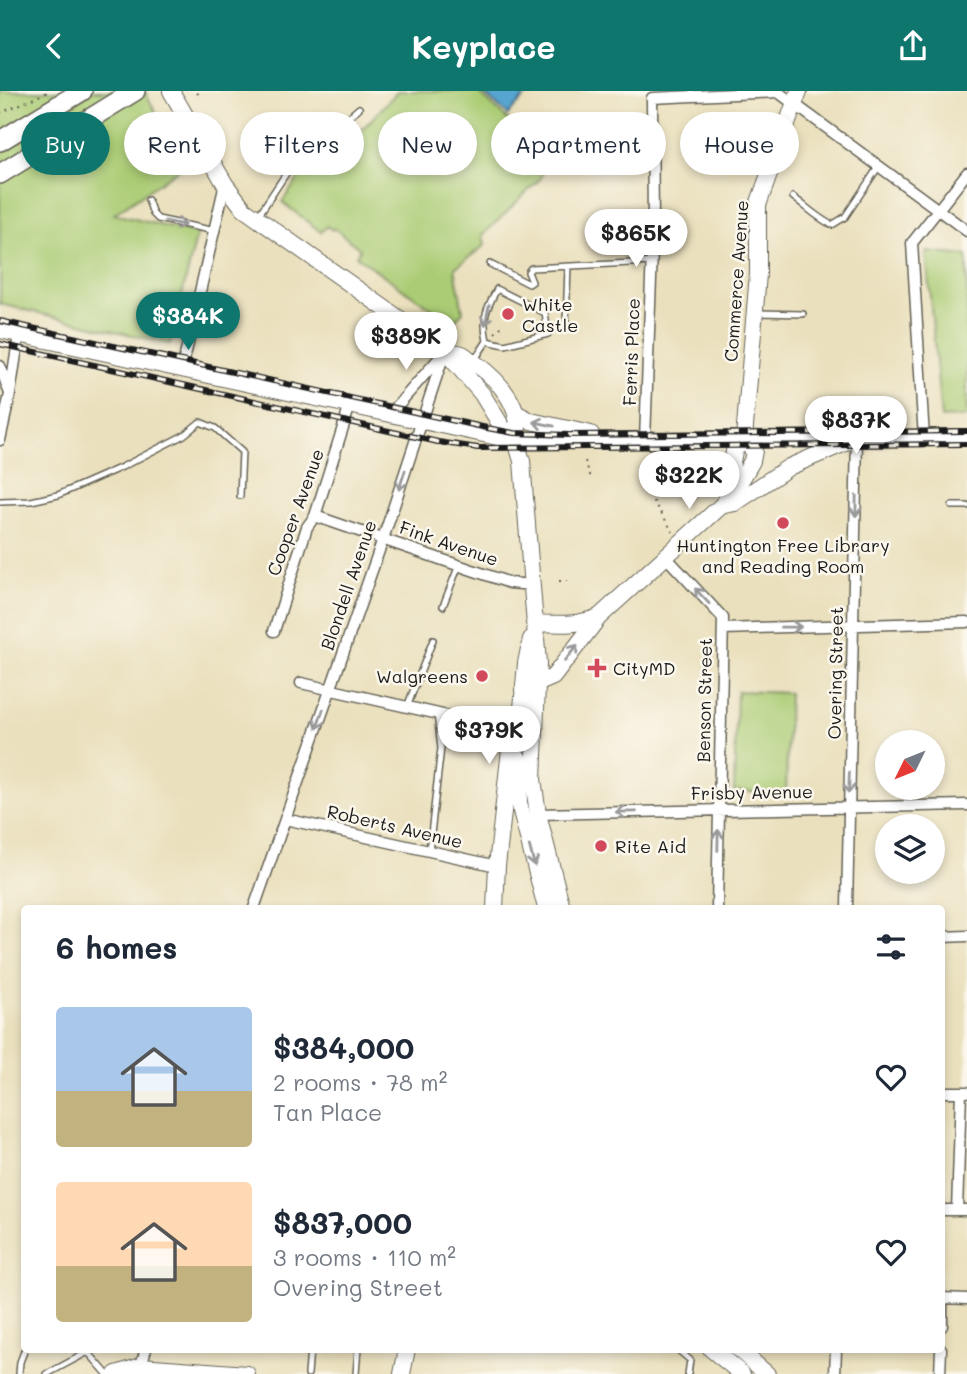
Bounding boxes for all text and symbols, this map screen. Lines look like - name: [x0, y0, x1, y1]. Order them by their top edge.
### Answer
- text: Keyplace: [411, 25, 556, 67]
- icon: back: [35, 27, 73, 65]
- icon: share: [894, 27, 932, 65]
- chip: Buy: [21, 112, 110, 175]
- chip: Rent: [124, 112, 226, 175]
- chip: Filters: [240, 112, 364, 175]
- chip: New: [378, 112, 477, 175]
- chip: Apartment: [491, 112, 666, 175]
- chip: House: [680, 112, 799, 175]
- street label: Commerce Avenue: [718, 199, 754, 363]
- pin: $865K: [587, 209, 685, 269]
- one-way arrow: [163, 216, 186, 230]
- text: $865K: [601, 217, 671, 247]
- place label: White Castle: [522, 292, 578, 337]
- pin: $384K: [139, 293, 237, 352]
- street label: Ferris Place: [617, 298, 645, 406]
- text: $384K: [152, 300, 224, 330]
- one-way arrow: [479, 303, 493, 326]
- marker: White Castle: [500, 306, 516, 322]
- pin: $389K: [357, 313, 455, 372]
- text: $389K: [370, 320, 442, 350]
- pin: $837K: [807, 397, 905, 456]
- text: $837K: [821, 404, 891, 434]
- one-way arrow: [533, 416, 556, 430]
- street label: Cooper Avenue: [261, 445, 329, 579]
- pin: $322K: [640, 451, 738, 511]
- text: $322K: [655, 459, 723, 489]
- one-way arrow: [395, 468, 407, 490]
- one-way arrow: [849, 494, 863, 517]
- street label: Fink Avenue: [396, 515, 502, 571]
- marker: Huntington Free Library and Reading Room: [775, 515, 791, 531]
- street label: Blondell Avenue: [315, 517, 381, 653]
- place label: Huntington Free Library and Reading Room: [676, 533, 890, 578]
- one-way arrow: [694, 588, 711, 605]
- street label: Overing Street: [822, 606, 848, 740]
- one-way arrow: [780, 620, 803, 634]
- street label: Benson Street: [691, 637, 717, 763]
- one-way arrow: [563, 644, 578, 663]
- place label: CityMD: [613, 656, 675, 680]
- marker: CityMD: [587, 658, 607, 678]
- place label: Walgreens: [376, 664, 468, 688]
- marker: Walgreens: [474, 668, 490, 684]
- pin: $379K: [440, 707, 538, 766]
- one-way arrow: [313, 708, 325, 730]
- text: $379K: [454, 714, 524, 744]
- north arrow: [875, 730, 945, 800]
- map controls: [875, 730, 945, 884]
- one-way arrow: [843, 771, 856, 794]
- street label: Frisby Avenue: [691, 779, 813, 805]
- street label: Roberts Avenue: [325, 799, 465, 853]
- one-way arrow: [615, 805, 638, 819]
- button: layers: [875, 814, 945, 884]
- one-way arrow: [711, 829, 725, 852]
- place label: Rite Aid: [615, 834, 686, 858]
- marker: Rite Aid: [593, 838, 609, 854]
- one-way arrow: [526, 845, 539, 867]
- text: 6 homes: [56, 927, 177, 967]
- icon: filters: [872, 928, 910, 966]
- text: $384,000: [273, 1027, 414, 1067]
- icon: home: [112, 1035, 196, 1119]
- icon: heart: [872, 1058, 910, 1096]
- text: 2 rooms · 78 m²: [273, 1067, 447, 1097]
- text: Tan Place: [273, 1097, 382, 1127]
- text: $837,000: [273, 1202, 412, 1242]
- icon: home: [112, 1210, 196, 1294]
- icon: heart: [872, 1233, 910, 1271]
- text: 3 rooms · 110 m²: [273, 1242, 456, 1272]
- text: Overing Street: [273, 1272, 443, 1302]

